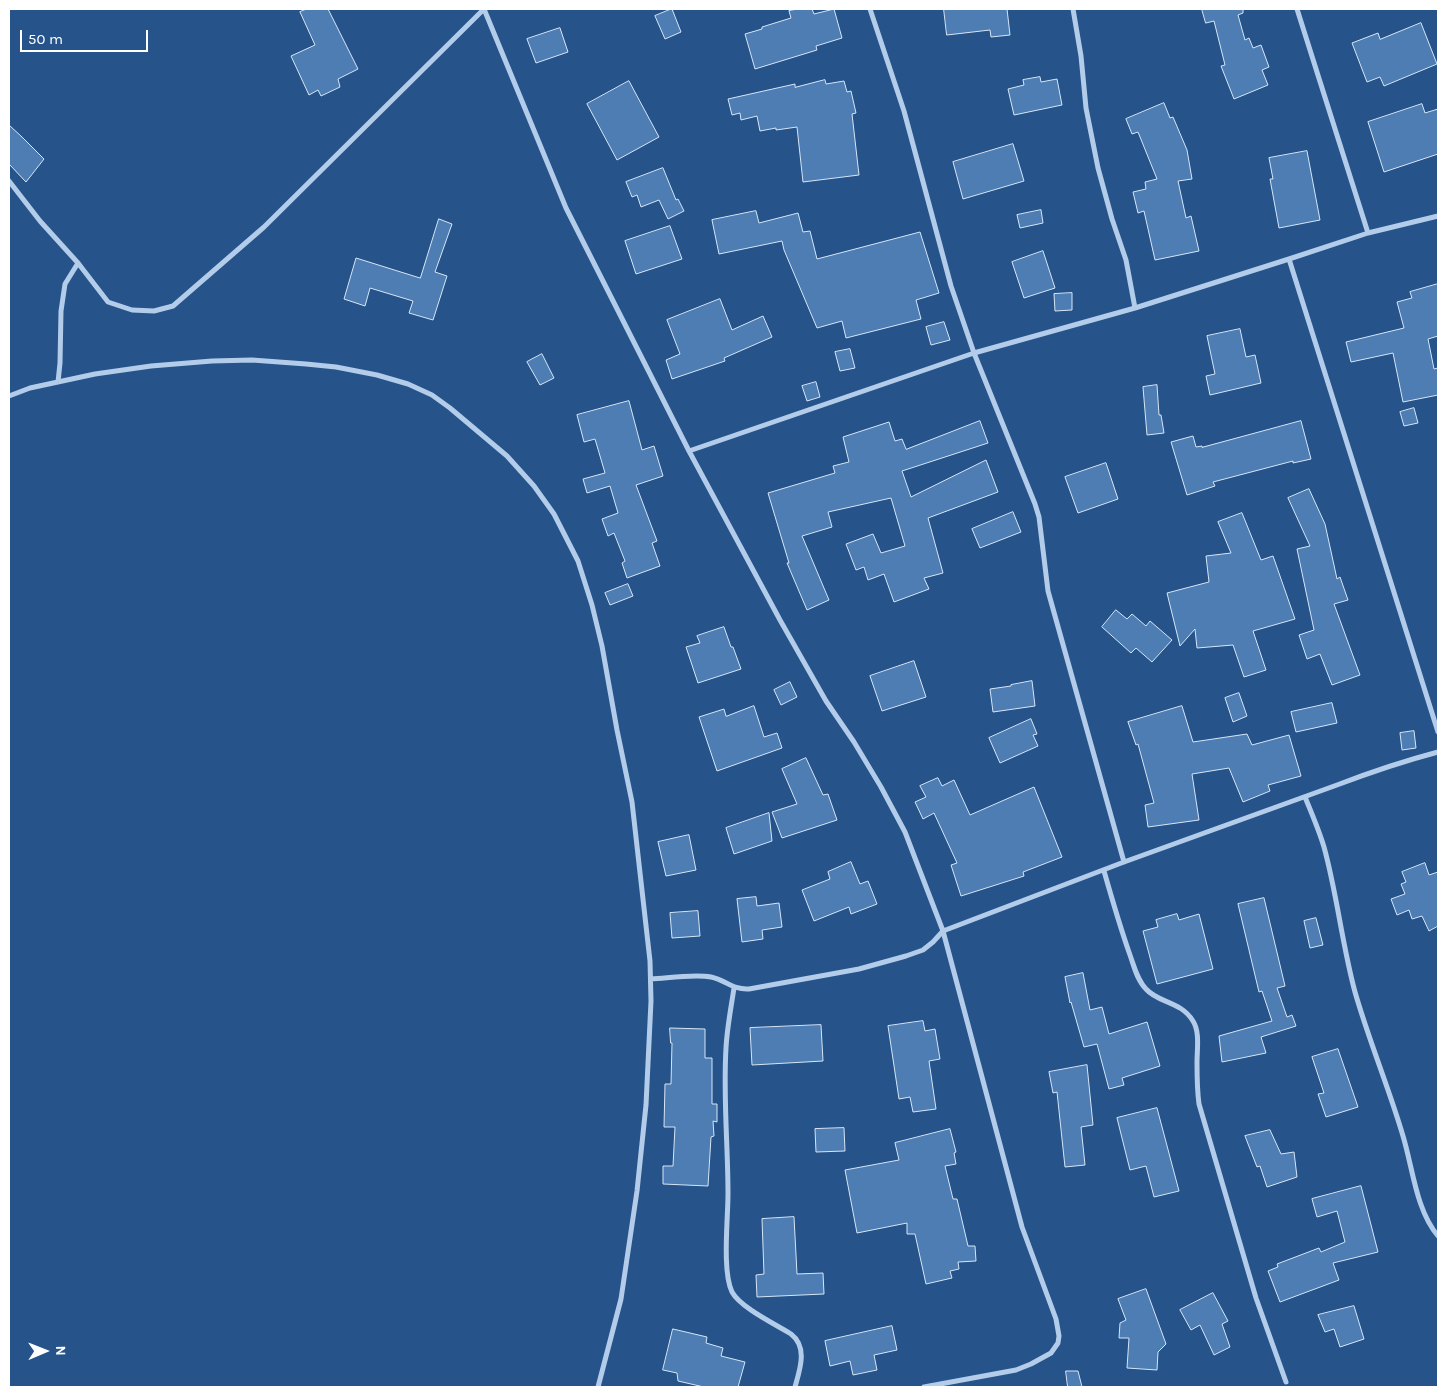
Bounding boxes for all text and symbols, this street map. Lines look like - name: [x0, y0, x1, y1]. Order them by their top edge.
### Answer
- scale bar: [22, 20, 150, 52]
- text: 50 m: [28, 30, 63, 48]
- north arrow: [20, 1326, 70, 1376]
- text: N: [52, 1346, 69, 1356]

